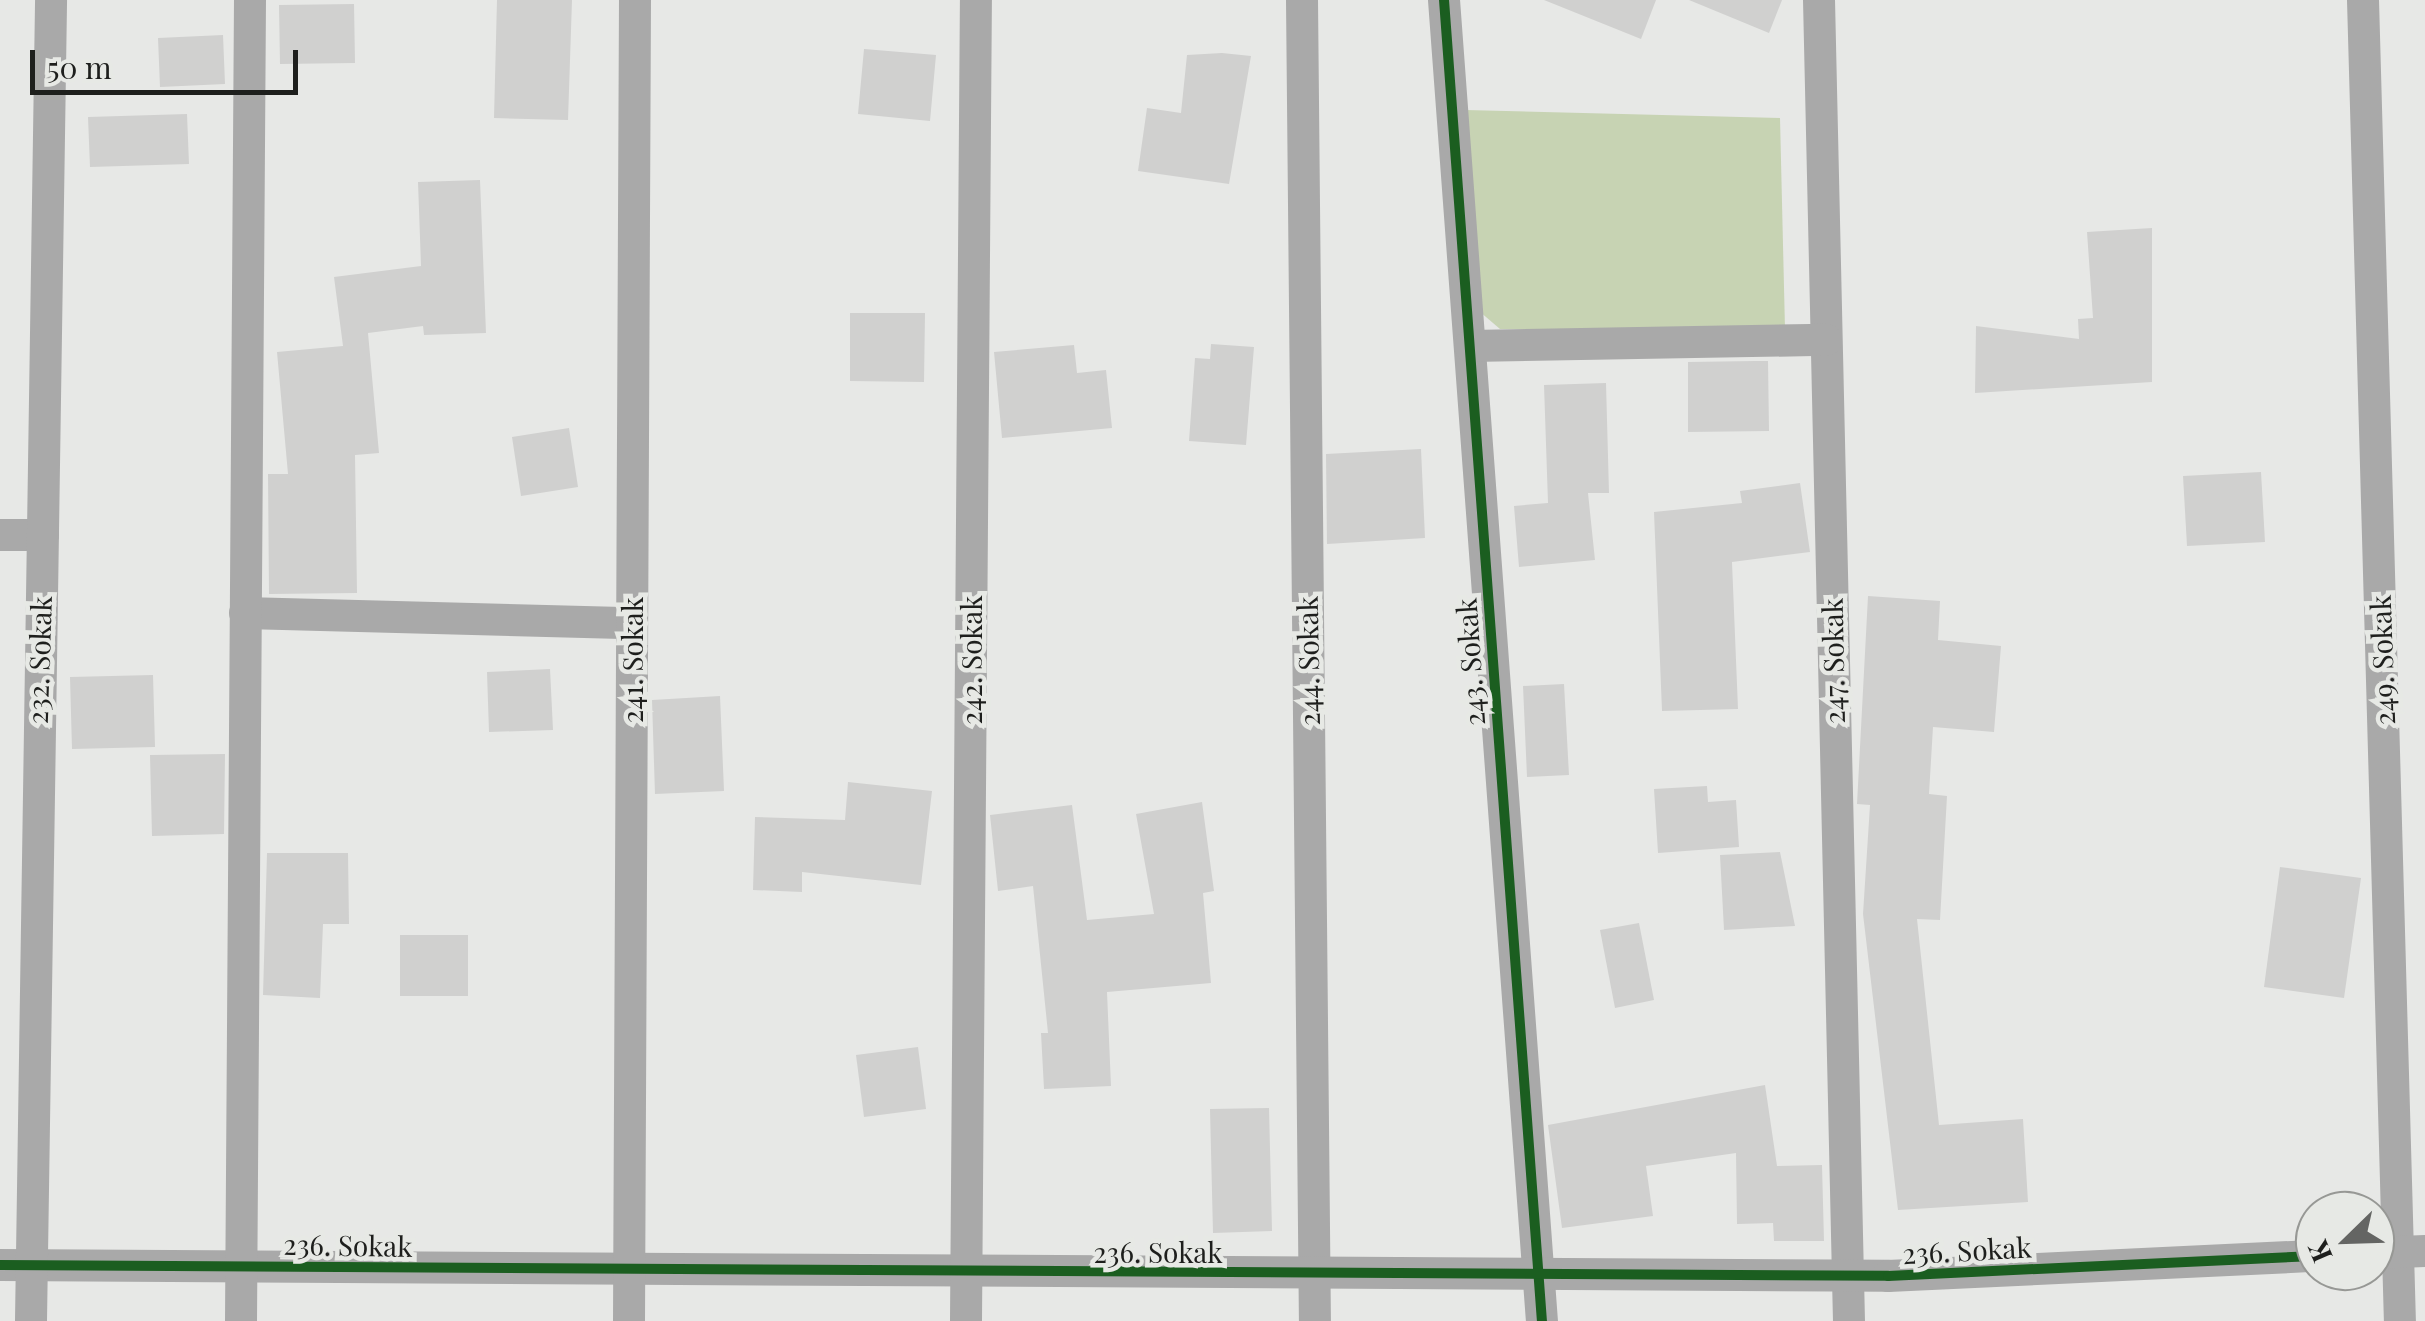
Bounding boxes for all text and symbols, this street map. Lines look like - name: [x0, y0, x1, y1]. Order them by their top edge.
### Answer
- scale bar: [35, 30, 302, 92]
- text: 50 m: [47, 47, 112, 87]
- street label: 249. Sokak: [2363, 594, 2401, 726]
- street label: 232. Sokak: [20, 595, 58, 725]
- street label: 242. Sokak: [954, 595, 988, 725]
- street label: 244. Sokak: [1290, 596, 1326, 726]
- street label: 241. Sokak: [615, 597, 649, 723]
- street label: 243. Sokak: [1449, 597, 1491, 727]
- street label: 247. Sokak: [1815, 598, 1851, 724]
- north arrow: [2295, 1191, 2395, 1291]
- street label: 236. Sokak: [283, 1227, 413, 1263]
- street label: 236. Sokak: [1902, 1230, 2032, 1270]
- street label: 236. Sokak: [1093, 1235, 1223, 1269]
- text: K: [2298, 1236, 2340, 1269]

